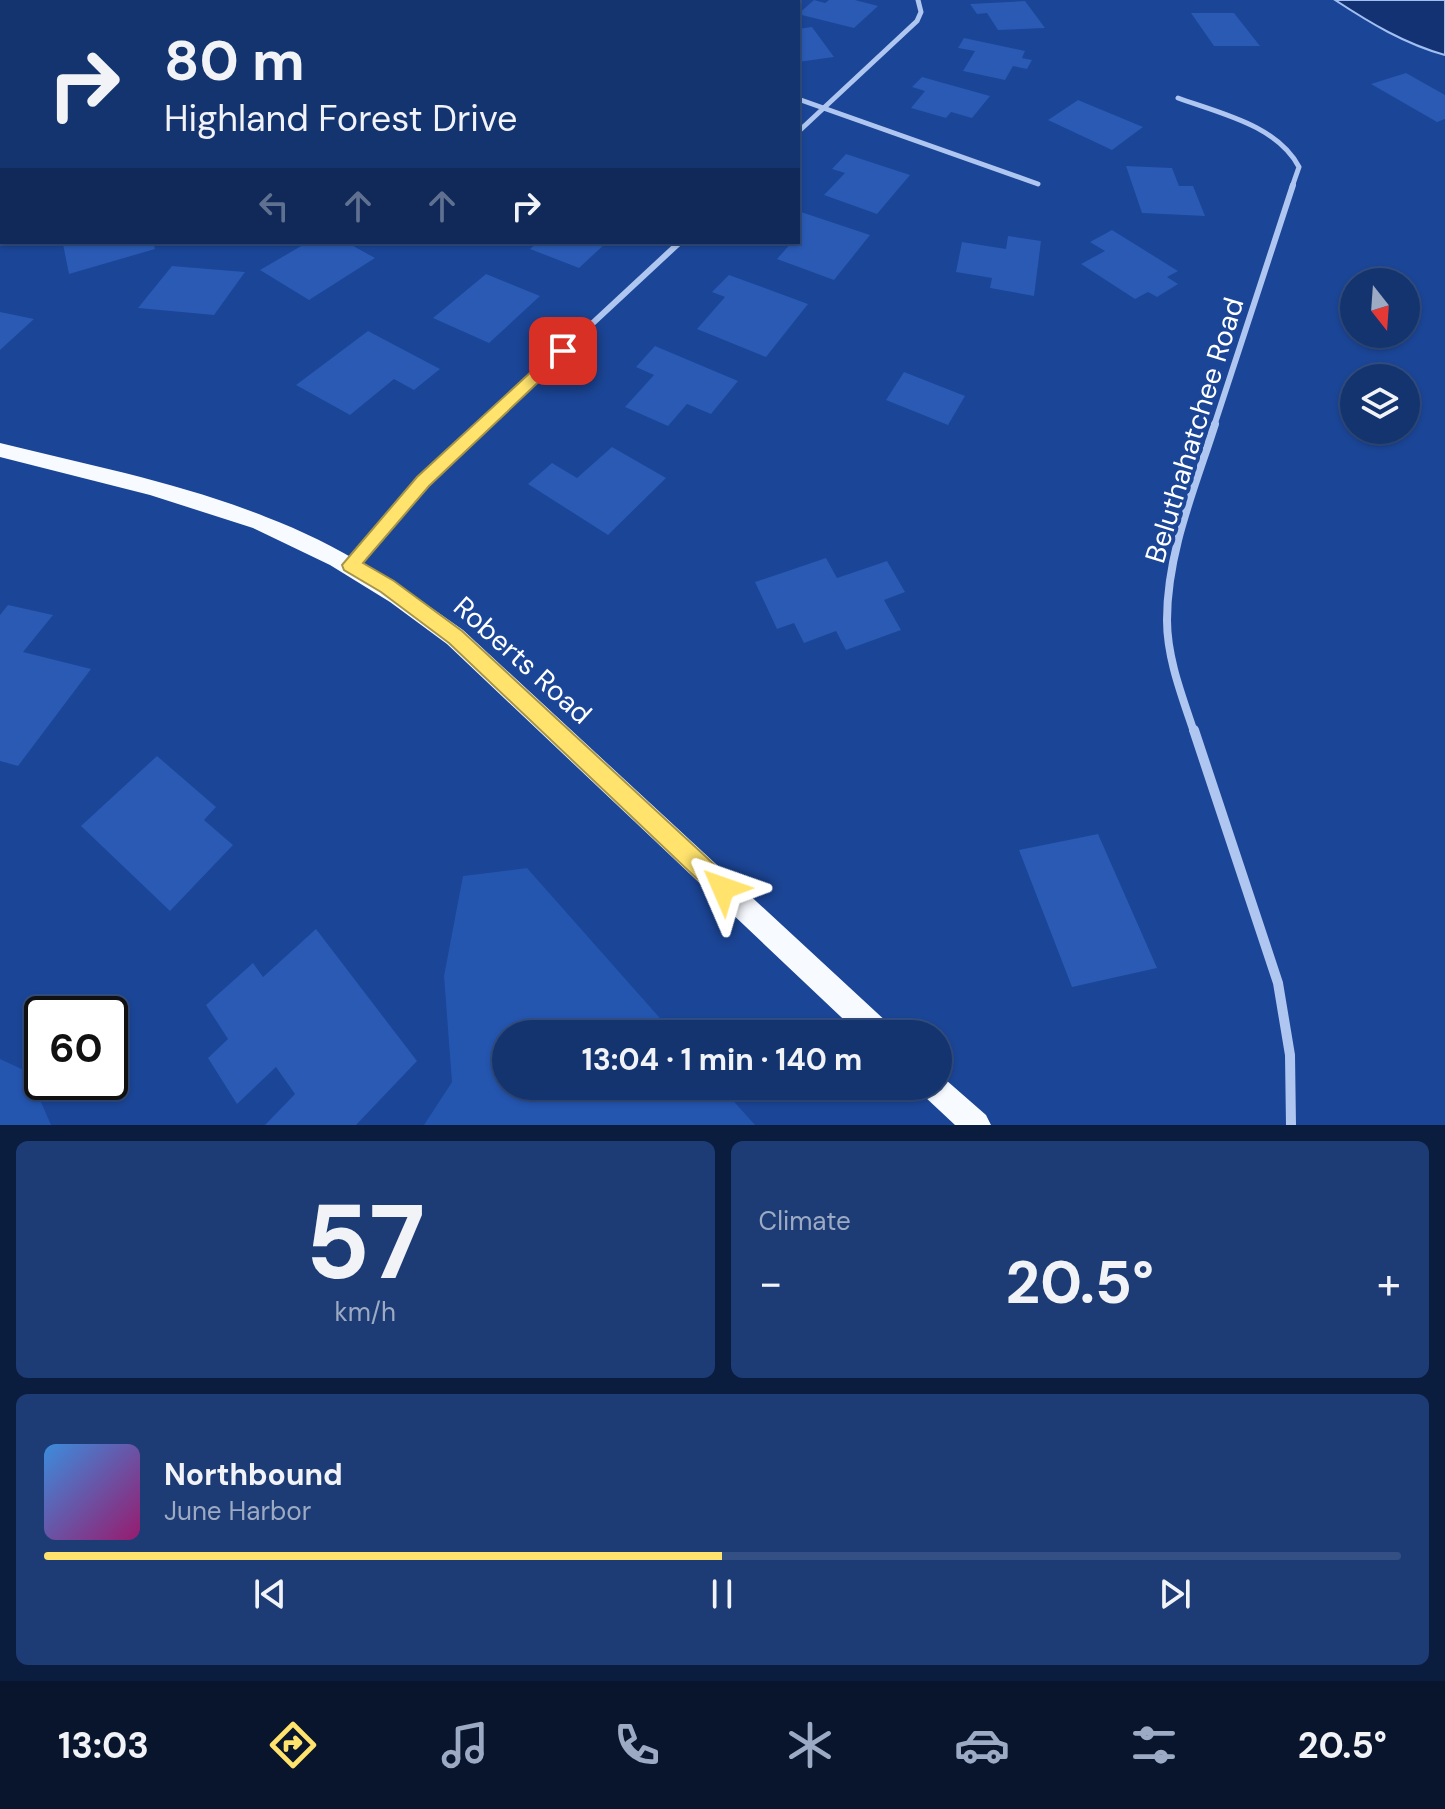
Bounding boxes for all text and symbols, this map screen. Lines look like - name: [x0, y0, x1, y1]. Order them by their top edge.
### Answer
- text: 80 m: [164, 24, 305, 97]
- icon: right: [32, 32, 136, 136]
- text: Highland Forest Drive: [164, 95, 518, 142]
- icon: left: [252, 184, 296, 228]
- icon: ahead: [336, 184, 380, 228]
- icon: ahead: [420, 184, 464, 228]
- icon: right: [504, 184, 548, 228]
- north arrow: [1340, 268, 1420, 348]
- map controls: [1340, 268, 1420, 444]
- street label: Beluthahatchee Road: [1137, 293, 1252, 567]
- pin: [529, 317, 597, 385]
- icon: arrive: [541, 329, 585, 373]
- button: layers: [1340, 364, 1420, 444]
- street label: Roberts Road: [446, 588, 600, 732]
- position arrow: [681, 846, 765, 930]
- speed limit sign: 60: [24, 996, 128, 1100]
- text: 13:04 · 1 min · 140 m: [582, 1040, 862, 1079]
- text: 57: [305, 1175, 425, 1310]
- text: Climate: [759, 1204, 851, 1238]
- text: 20.5°: [1006, 1243, 1154, 1322]
- text: −: [759, 1254, 783, 1312]
- text: +: [1377, 1254, 1401, 1312]
- text: km/h: [335, 1295, 396, 1329]
- text: Northbound: [164, 1455, 343, 1494]
- text: June Harbor: [164, 1494, 311, 1528]
- icon: previous: [248, 1572, 292, 1616]
- icon: pause: [700, 1572, 744, 1616]
- icon: next: [1153, 1572, 1197, 1616]
- icon: directions: [265, 1717, 321, 1773]
- icon: music: [437, 1717, 493, 1773]
- icon: phone: [609, 1717, 665, 1773]
- icon: climate: [782, 1717, 838, 1773]
- icon: car: [954, 1717, 1010, 1773]
- icon: filters: [1126, 1717, 1182, 1773]
- text: 13:03: [58, 1722, 149, 1769]
- text: 20.5°: [1298, 1722, 1387, 1769]

